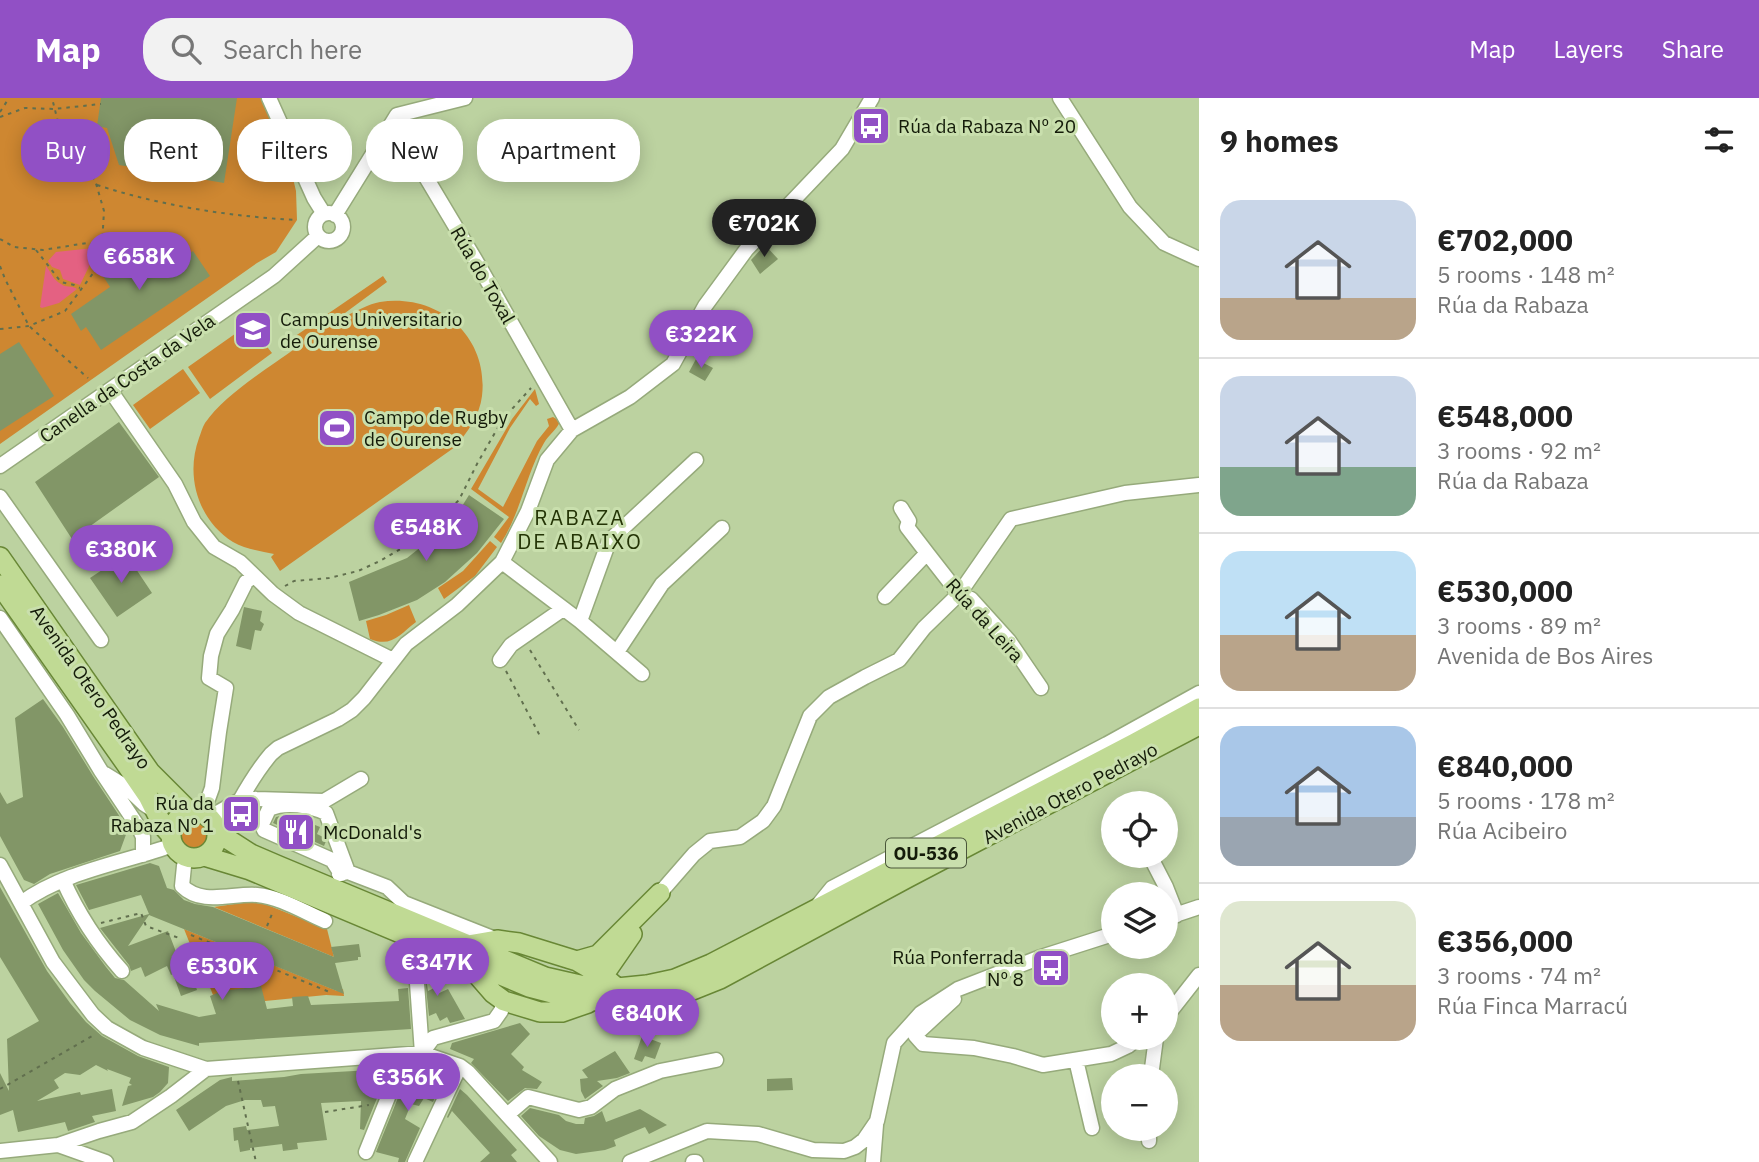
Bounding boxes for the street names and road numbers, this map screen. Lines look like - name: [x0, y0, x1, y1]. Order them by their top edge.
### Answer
- street label: Rúa do Toxal: [445, 222, 521, 328]
- street label: Canella da Costa da Vela: [35, 308, 219, 448]
- street label: Rúa da Leira: [941, 573, 1029, 667]
- street label: Avenida Otero Pedrayo: [25, 600, 157, 774]
- street label: Avenida Otero Pedrayo: [978, 737, 1162, 849]
- road number: OU-536: [886, 838, 966, 868]

